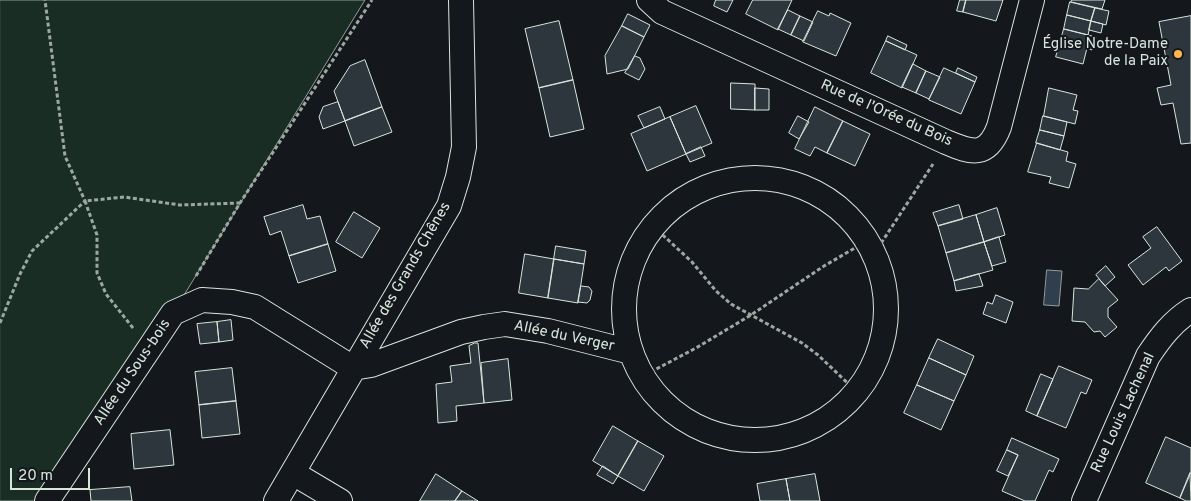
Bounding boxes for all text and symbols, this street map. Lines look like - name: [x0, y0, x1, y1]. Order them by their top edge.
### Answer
- place label: Église Notre-Dame de la Paix: [1042, 36, 1168, 71]
- marker: Église Notre-Dame de la Paix: [1172, 48, 1184, 60]
- street label: Rue de l'Orée du Bois: [817, 77, 955, 151]
- street label: Allée des Grands Chênes: [357, 199, 455, 353]
- street label: Allée du Sous-bois: [91, 316, 175, 430]
- street label: Allée du Verger: [512, 318, 616, 356]
- street label: Rue Louis Lachenal: [1088, 350, 1160, 476]
- scale bar: [12, 458, 92, 490]
- text: 20 m: [18, 467, 53, 486]

